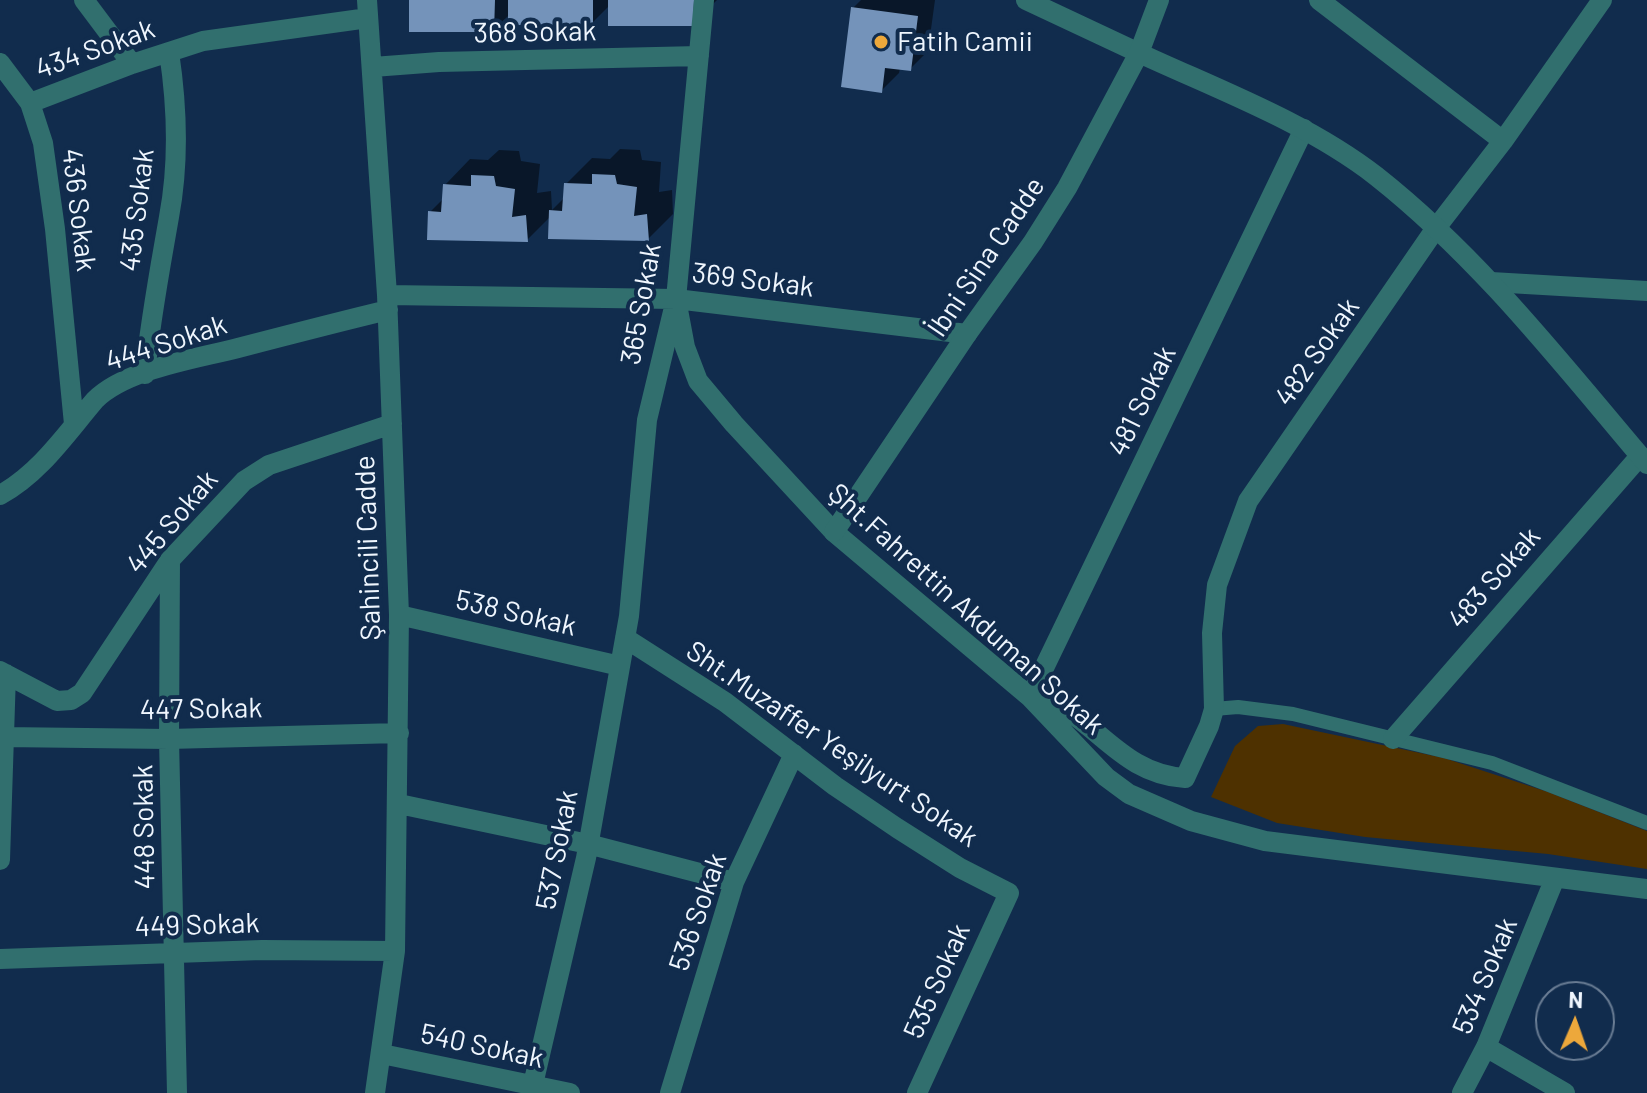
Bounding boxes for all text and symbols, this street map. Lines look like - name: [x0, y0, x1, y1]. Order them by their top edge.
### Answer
- street label: 434 Sokak: [31, 12, 159, 86]
- street label: 368 Sokak: [473, 14, 597, 50]
- place label: Fatih Camii: [897, 25, 1033, 59]
- marker: Fatih Camii: [872, 33, 890, 51]
- street label: 436 Sokak: [55, 147, 103, 273]
- street label: 435 Sokak: [113, 147, 161, 273]
- street label: İbni Sina Cadde: [920, 171, 1052, 343]
- street label: 365 Sokak: [614, 241, 668, 367]
- street label: 369 Sokak: [690, 256, 816, 304]
- street label: 482 Sokak: [1268, 291, 1366, 413]
- street label: 444 Sokak: [101, 308, 231, 378]
- street label: 481 Sokak: [1101, 340, 1183, 462]
- street label: Şahincili Cadde: [348, 455, 388, 641]
- street label: 445 Sokak: [119, 463, 225, 581]
- street label: Şht.Fahrettin Akduman Sokak: [821, 476, 1111, 742]
- street label: 483 Sokak: [1441, 520, 1547, 636]
- street label: 538 Sokak: [452, 583, 580, 643]
- street label: Sht.Muzaffer Yeşilyurt Sokak: [680, 634, 984, 854]
- street label: 447 Sokak: [139, 691, 263, 727]
- street label: 448 Sokak: [126, 764, 162, 890]
- street label: 537 Sokak: [529, 787, 585, 913]
- street label: 536 Sokak: [662, 849, 734, 975]
- street label: 449 Sokak: [134, 906, 260, 944]
- street label: 534 Sokak: [1445, 913, 1525, 1039]
- street label: 535 Sokak: [897, 918, 977, 1044]
- north arrow: [1535, 981, 1615, 1061]
- text: N: [1568, 986, 1584, 1012]
- street label: 540 Sokak: [417, 1017, 547, 1075]

